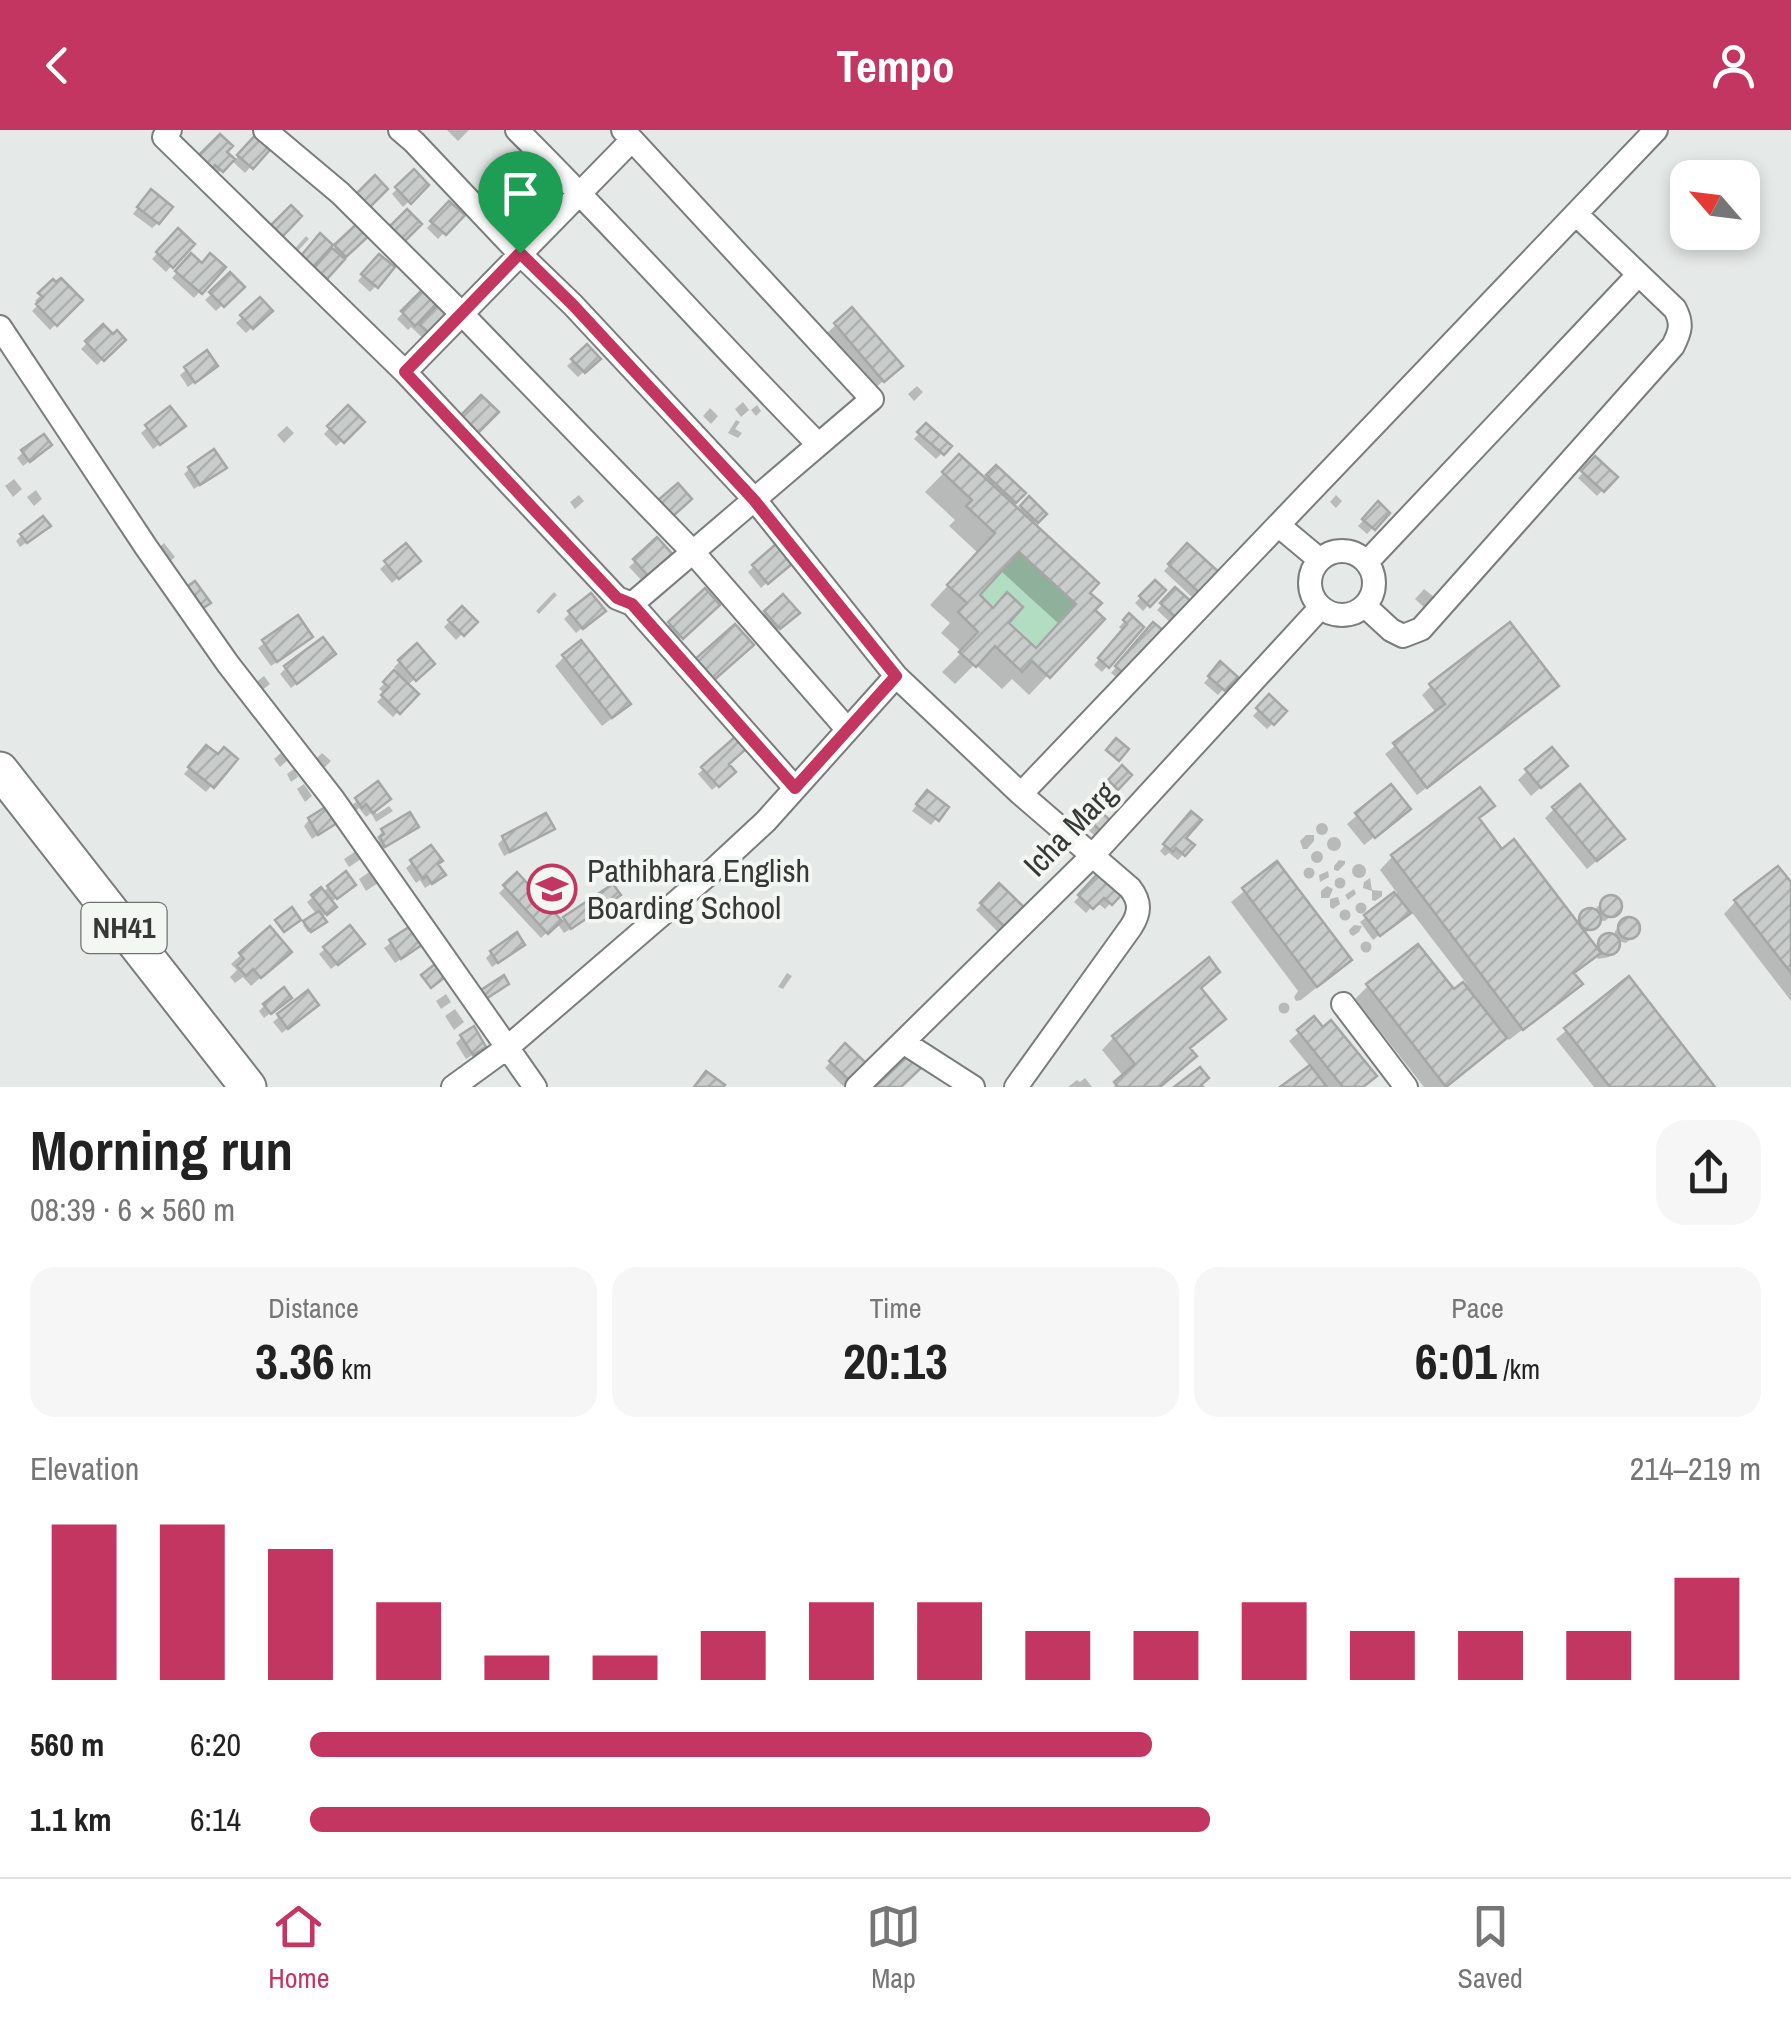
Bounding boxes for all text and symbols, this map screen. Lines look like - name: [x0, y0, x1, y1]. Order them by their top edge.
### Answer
- text: Tempo: [836, 35, 955, 96]
- icon: back: [30, 38, 85, 93]
- icon: person: [1706, 38, 1761, 93]
- pin: [478, 151, 563, 254]
- north arrow: [1670, 160, 1760, 250]
- map controls: [1670, 160, 1760, 250]
- icon: arrive: [493, 166, 548, 221]
- street label: Icha Marg: [1014, 771, 1126, 886]
- place label: Pathibhara English Boarding School: [587, 849, 810, 929]
- school or university icon: Pathibhara English Boarding School: [526, 863, 578, 915]
- road number: NH41: [82, 903, 166, 953]
- text: Morning run: [30, 1113, 293, 1187]
- button: share: [1656, 1120, 1761, 1225]
- text: 08:39 · 6 × 560 m: [30, 1188, 235, 1231]
- text: Distance: [268, 1289, 359, 1327]
- text: Time: [870, 1289, 921, 1327]
- text: Pace: [1451, 1289, 1504, 1327]
- text: 3.36: [255, 1327, 335, 1395]
- text: 20:13: [843, 1327, 948, 1395]
- text: 6:01: [1415, 1327, 1497, 1395]
- text: km: [335, 1350, 372, 1388]
- text: /km: [1497, 1350, 1540, 1388]
- text: Elevation: [30, 1447, 139, 1490]
- text: 214–219 m: [1630, 1447, 1761, 1490]
- text: 560 m: [30, 1723, 104, 1766]
- text: 6:20: [190, 1723, 241, 1766]
- text: 1.1 km: [30, 1798, 112, 1841]
- text: 6:14: [190, 1798, 241, 1841]
- tab: Home: [268, 1899, 330, 1997]
- tab: Map: [866, 1899, 921, 1997]
- tab: Saved: [1458, 1899, 1523, 1997]

